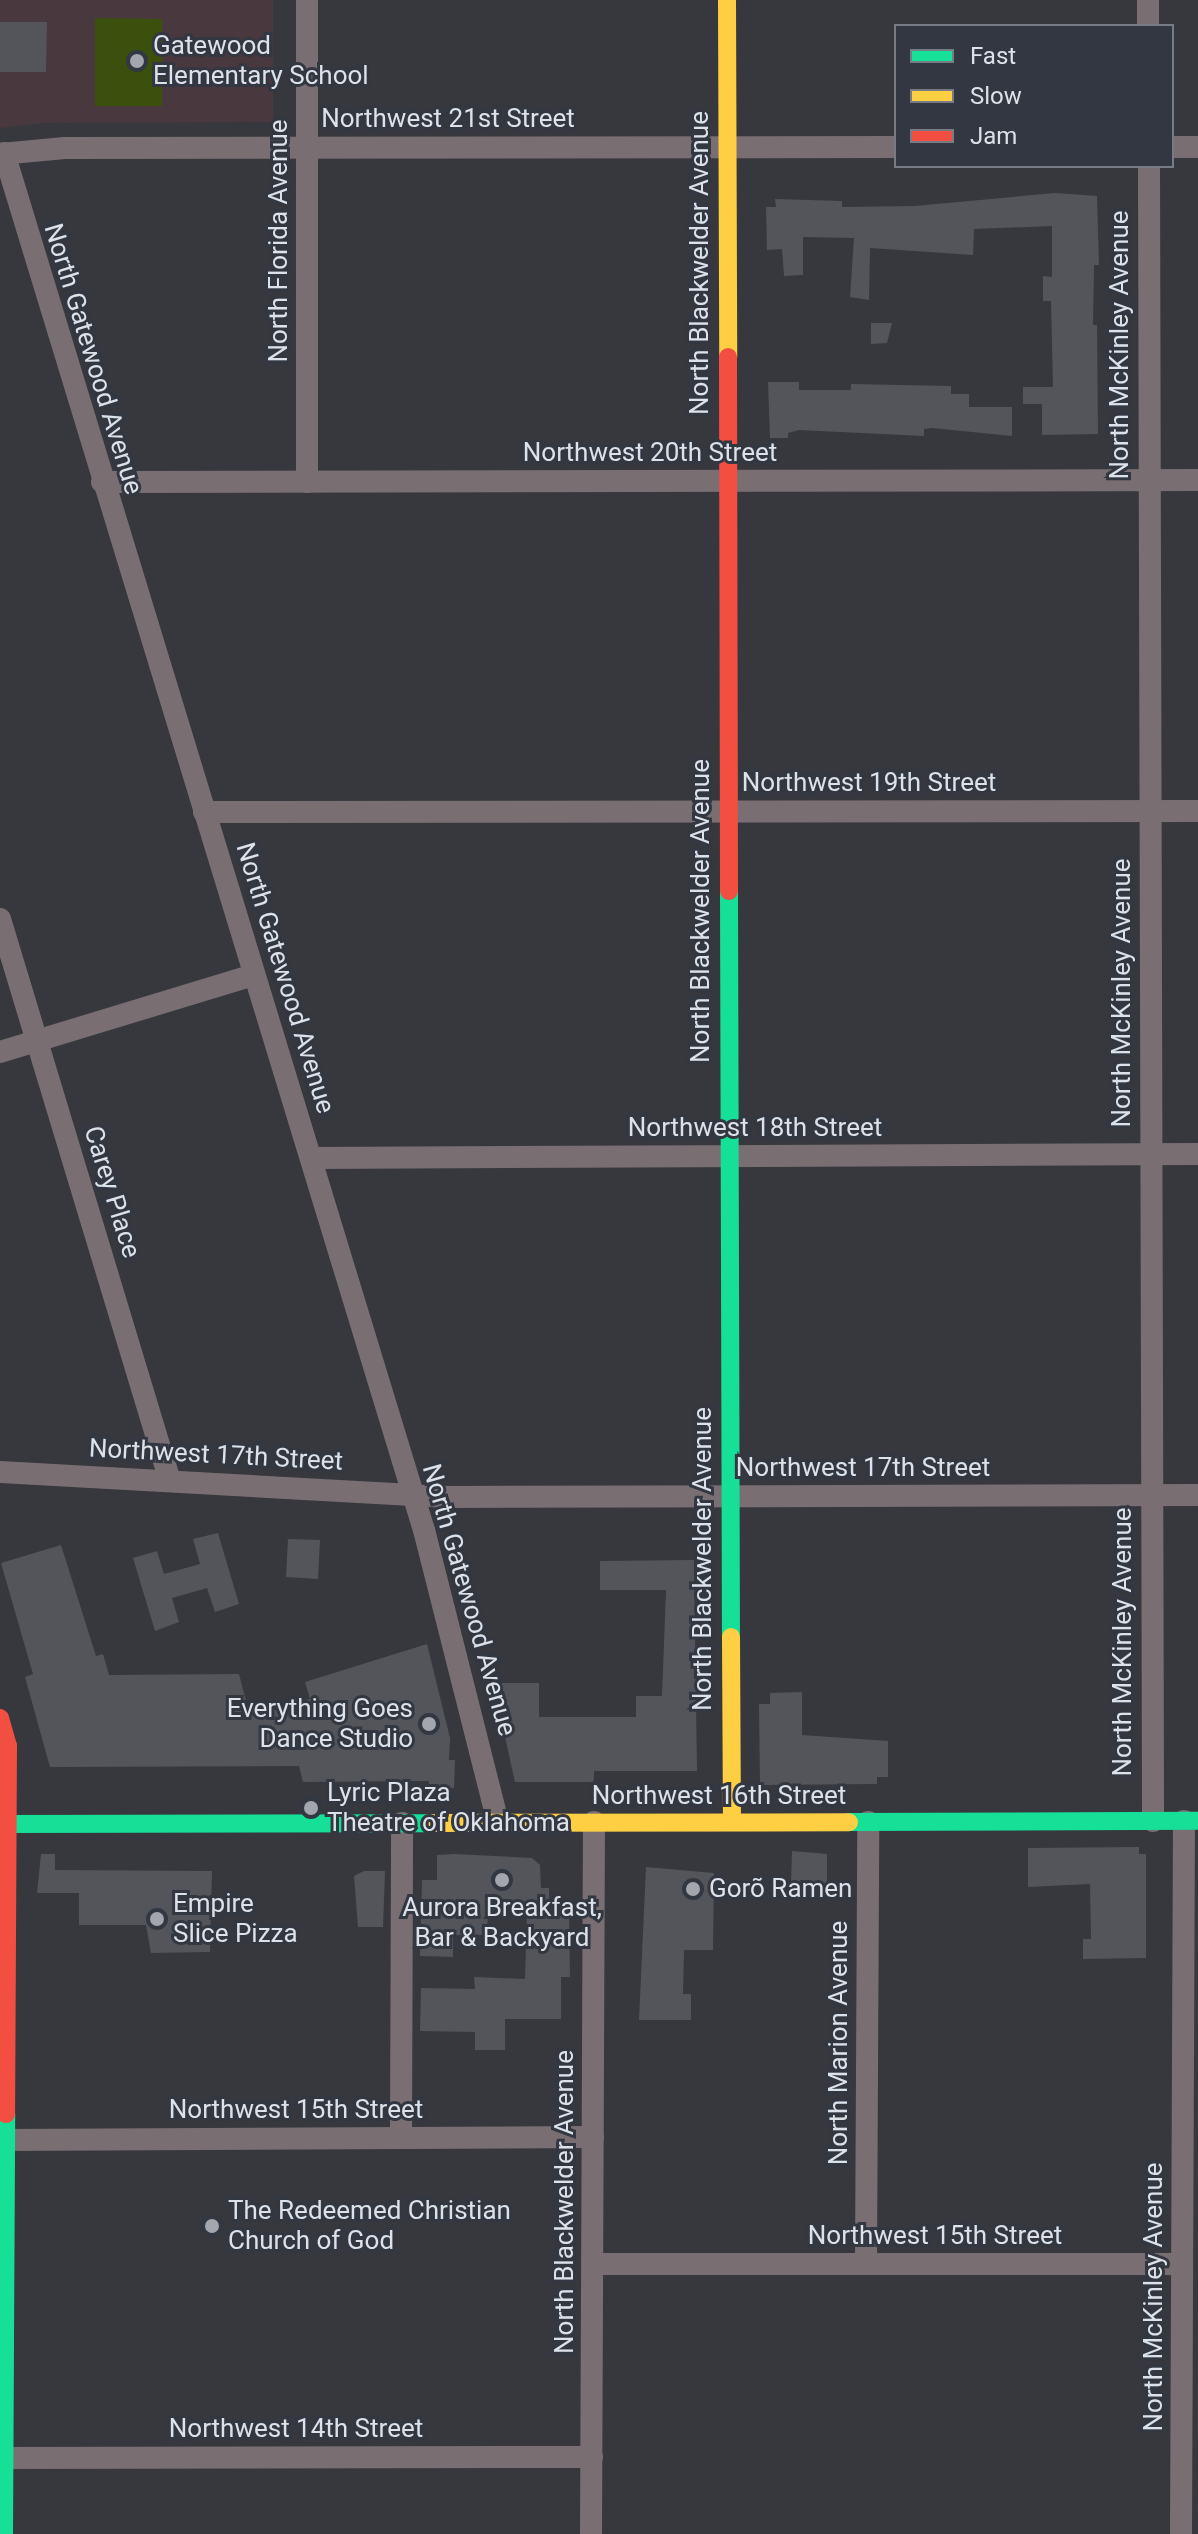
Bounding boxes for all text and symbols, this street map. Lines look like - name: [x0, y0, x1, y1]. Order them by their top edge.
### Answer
- legend: [894, 24, 1174, 168]
- place label: Gatewood Elementary School: [153, 30, 369, 92]
- text: Fast: [970, 42, 1016, 70]
- marker: Gatewood Elementary School: [128, 52, 146, 70]
- text: Slow: [970, 82, 1022, 110]
- street label: Northwest 21st Street: [321, 103, 575, 135]
- street label: North Blackwelder Avenue: [684, 111, 716, 415]
- street label: North Florida Avenue: [263, 119, 295, 363]
- text: Jam: [970, 122, 1017, 150]
- street label: North McKinley Avenue: [1104, 210, 1136, 480]
- street label: North Gatewood Avenue: [37, 220, 149, 498]
- street label: Northwest 20th Street: [523, 437, 777, 469]
- street label: North Blackwelder Avenue: [685, 759, 717, 1063]
- street label: Northwest 19th Street: [742, 767, 996, 799]
- street label: North Gatewood Avenue: [229, 839, 341, 1117]
- street label: North McKinley Avenue: [1106, 858, 1138, 1128]
- street label: Northwest 18th Street: [628, 1112, 882, 1144]
- street label: Carey Place: [77, 1122, 147, 1262]
- street label: North Blackwelder Avenue: [687, 1407, 719, 1711]
- street label: Northwest 17th Street: [88, 1433, 344, 1477]
- street label: Northwest 17th Street: [736, 1452, 990, 1484]
- street label: North Gatewood Avenue: [415, 1460, 523, 1740]
- street label: North McKinley Avenue: [1107, 1507, 1139, 1777]
- place label: Everything Goes Dance Studio: [227, 1693, 413, 1754]
- marker: Everything Goes Dance Studio: [420, 1715, 438, 1733]
- place label: Lyric Plaza Theatre of Oklahoma: [327, 1777, 570, 1838]
- street label: Northwest 16th Street: [592, 1780, 846, 1812]
- marker: Lyric Plaza Theatre of Oklahoma: [302, 1799, 320, 1817]
- marker: Aurora Breakfast, Bar & Backyard: [493, 1871, 511, 1889]
- place label: Gorõ Ramen: [709, 1873, 852, 1905]
- marker: Gorõ Ramen: [684, 1880, 702, 1898]
- place label: Empire Slice Pizza: [173, 1888, 298, 1950]
- place label: Aurora Breakfast, Bar & Backyard: [402, 1892, 602, 1954]
- marker: Empire Slice Pizza: [148, 1910, 166, 1928]
- street label: North Marion Avenue: [823, 1921, 855, 2165]
- street label: North Blackwelder Avenue: [549, 2050, 581, 2354]
- street label: Northwest 15th Street: [169, 2094, 423, 2126]
- street label: North McKinley Avenue: [1138, 2162, 1170, 2432]
- place label: The Redeemed Christian Church of God: [228, 2195, 511, 2256]
- marker: The Redeemed Christian Church of God: [203, 2217, 221, 2235]
- street label: Northwest 15th Street: [808, 2220, 1062, 2252]
- street label: Northwest 14th Street: [169, 2413, 423, 2445]

